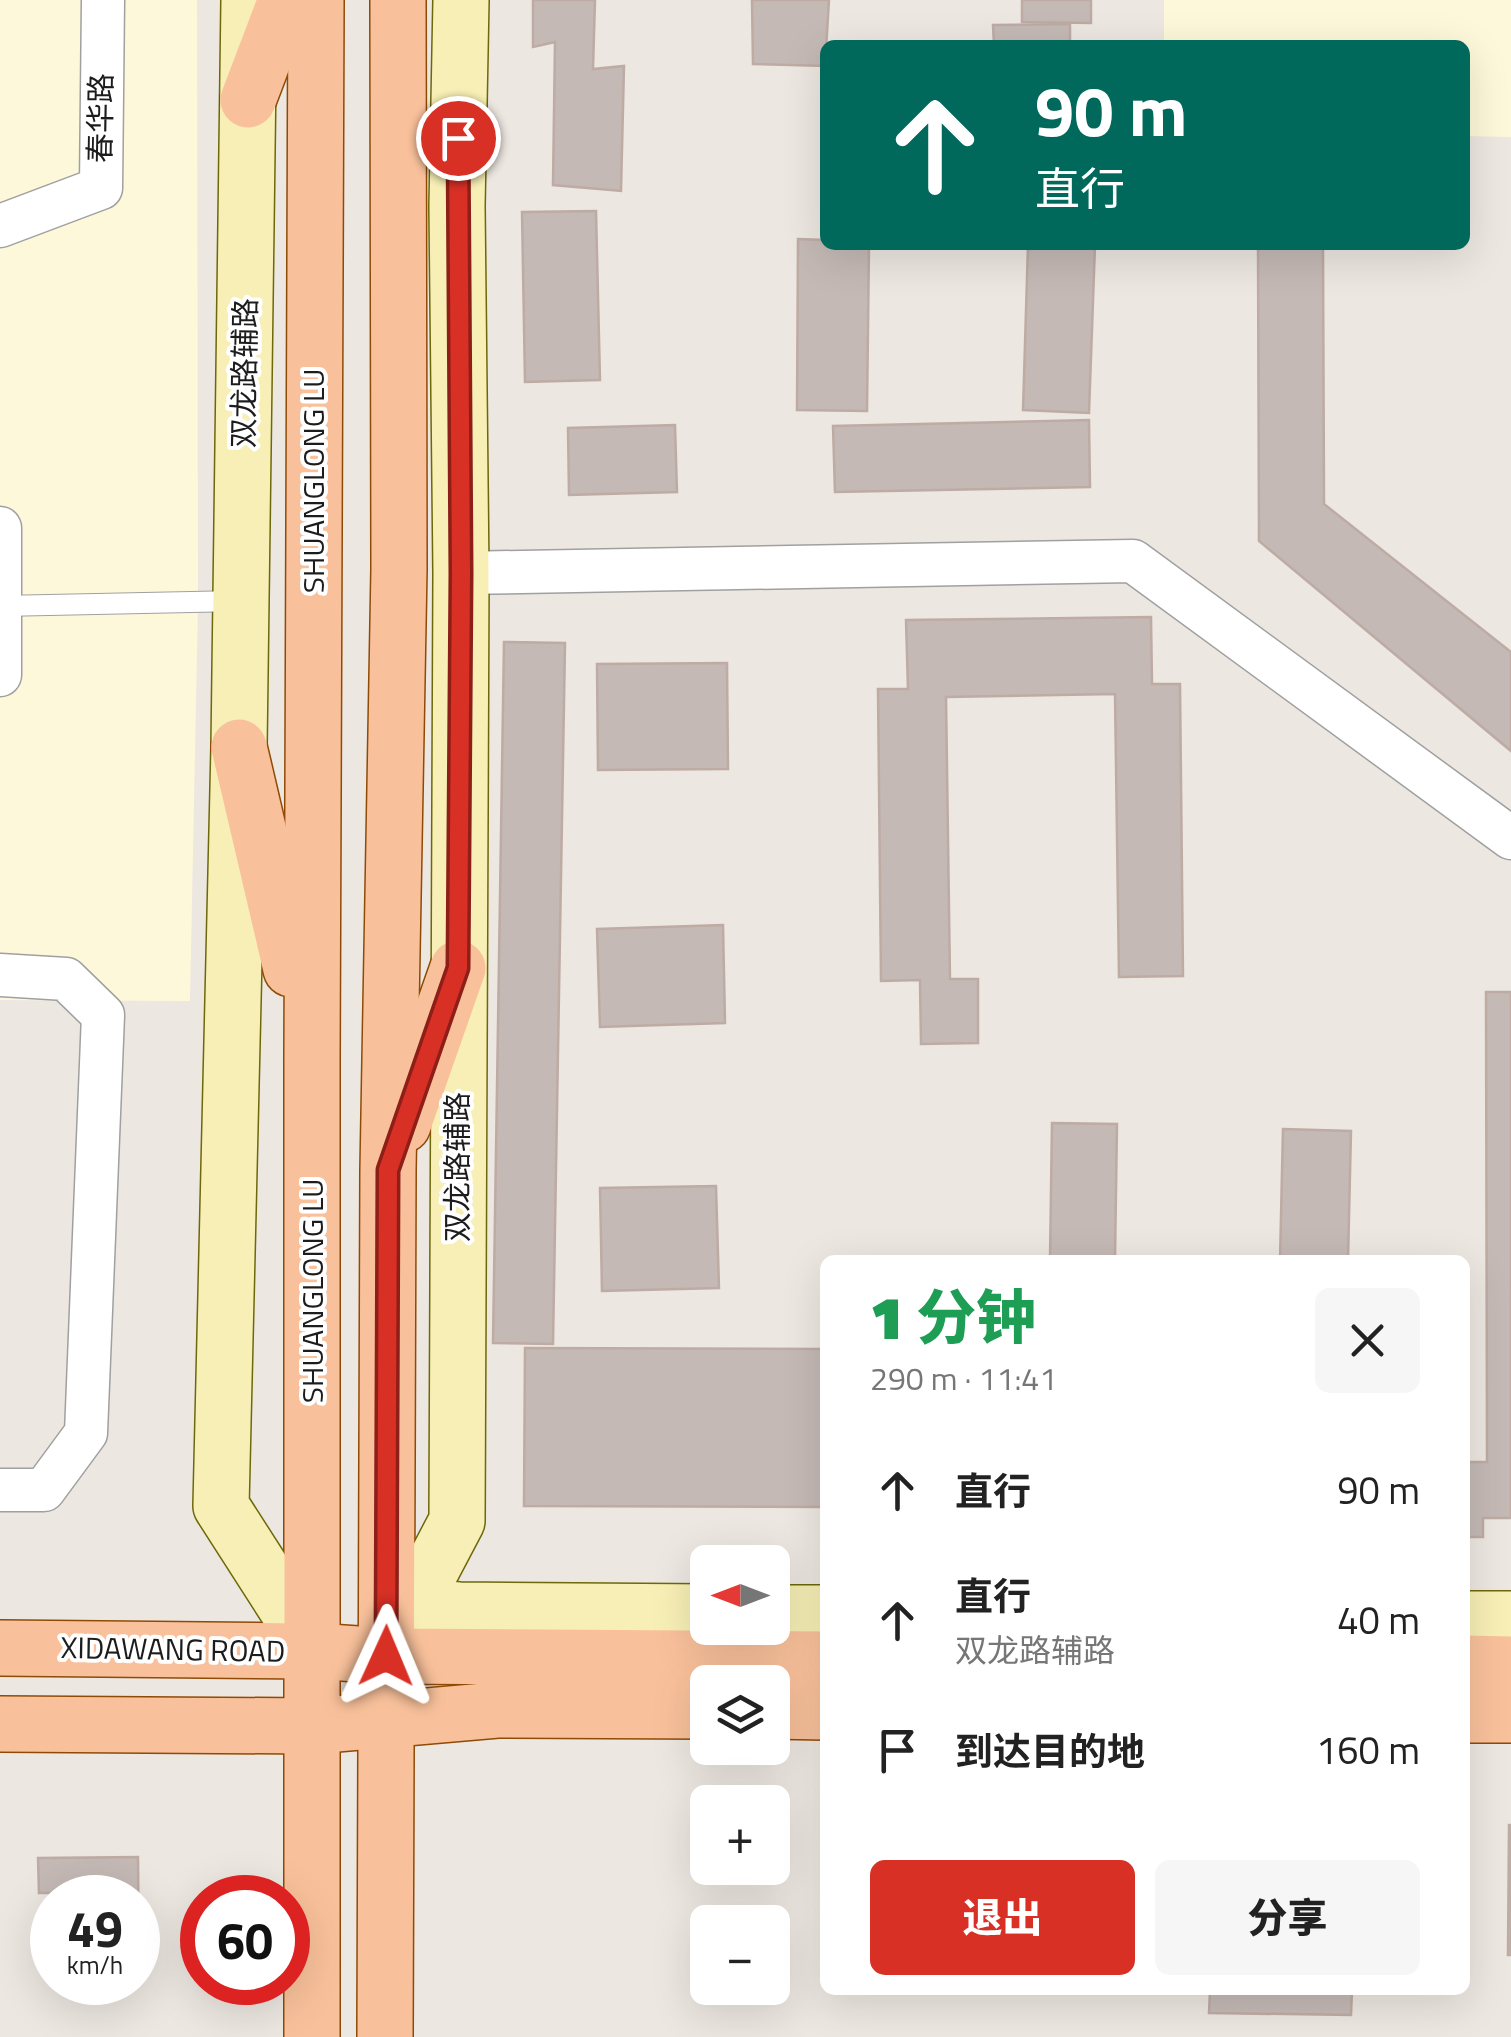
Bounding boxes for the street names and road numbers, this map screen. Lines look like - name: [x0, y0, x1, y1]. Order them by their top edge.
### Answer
- street label: 春华路: [76, 73, 124, 163]
- street label: 双龙路辅路: [220, 298, 268, 448]
- street label: SHUANGLONG LU: [290, 369, 336, 593]
- street label: 双龙路辅路: [434, 1092, 480, 1242]
- street label: SHUANGLONG LU: [289, 1179, 335, 1403]
- street label: XIDAWANG ROAD: [60, 1624, 286, 1674]

